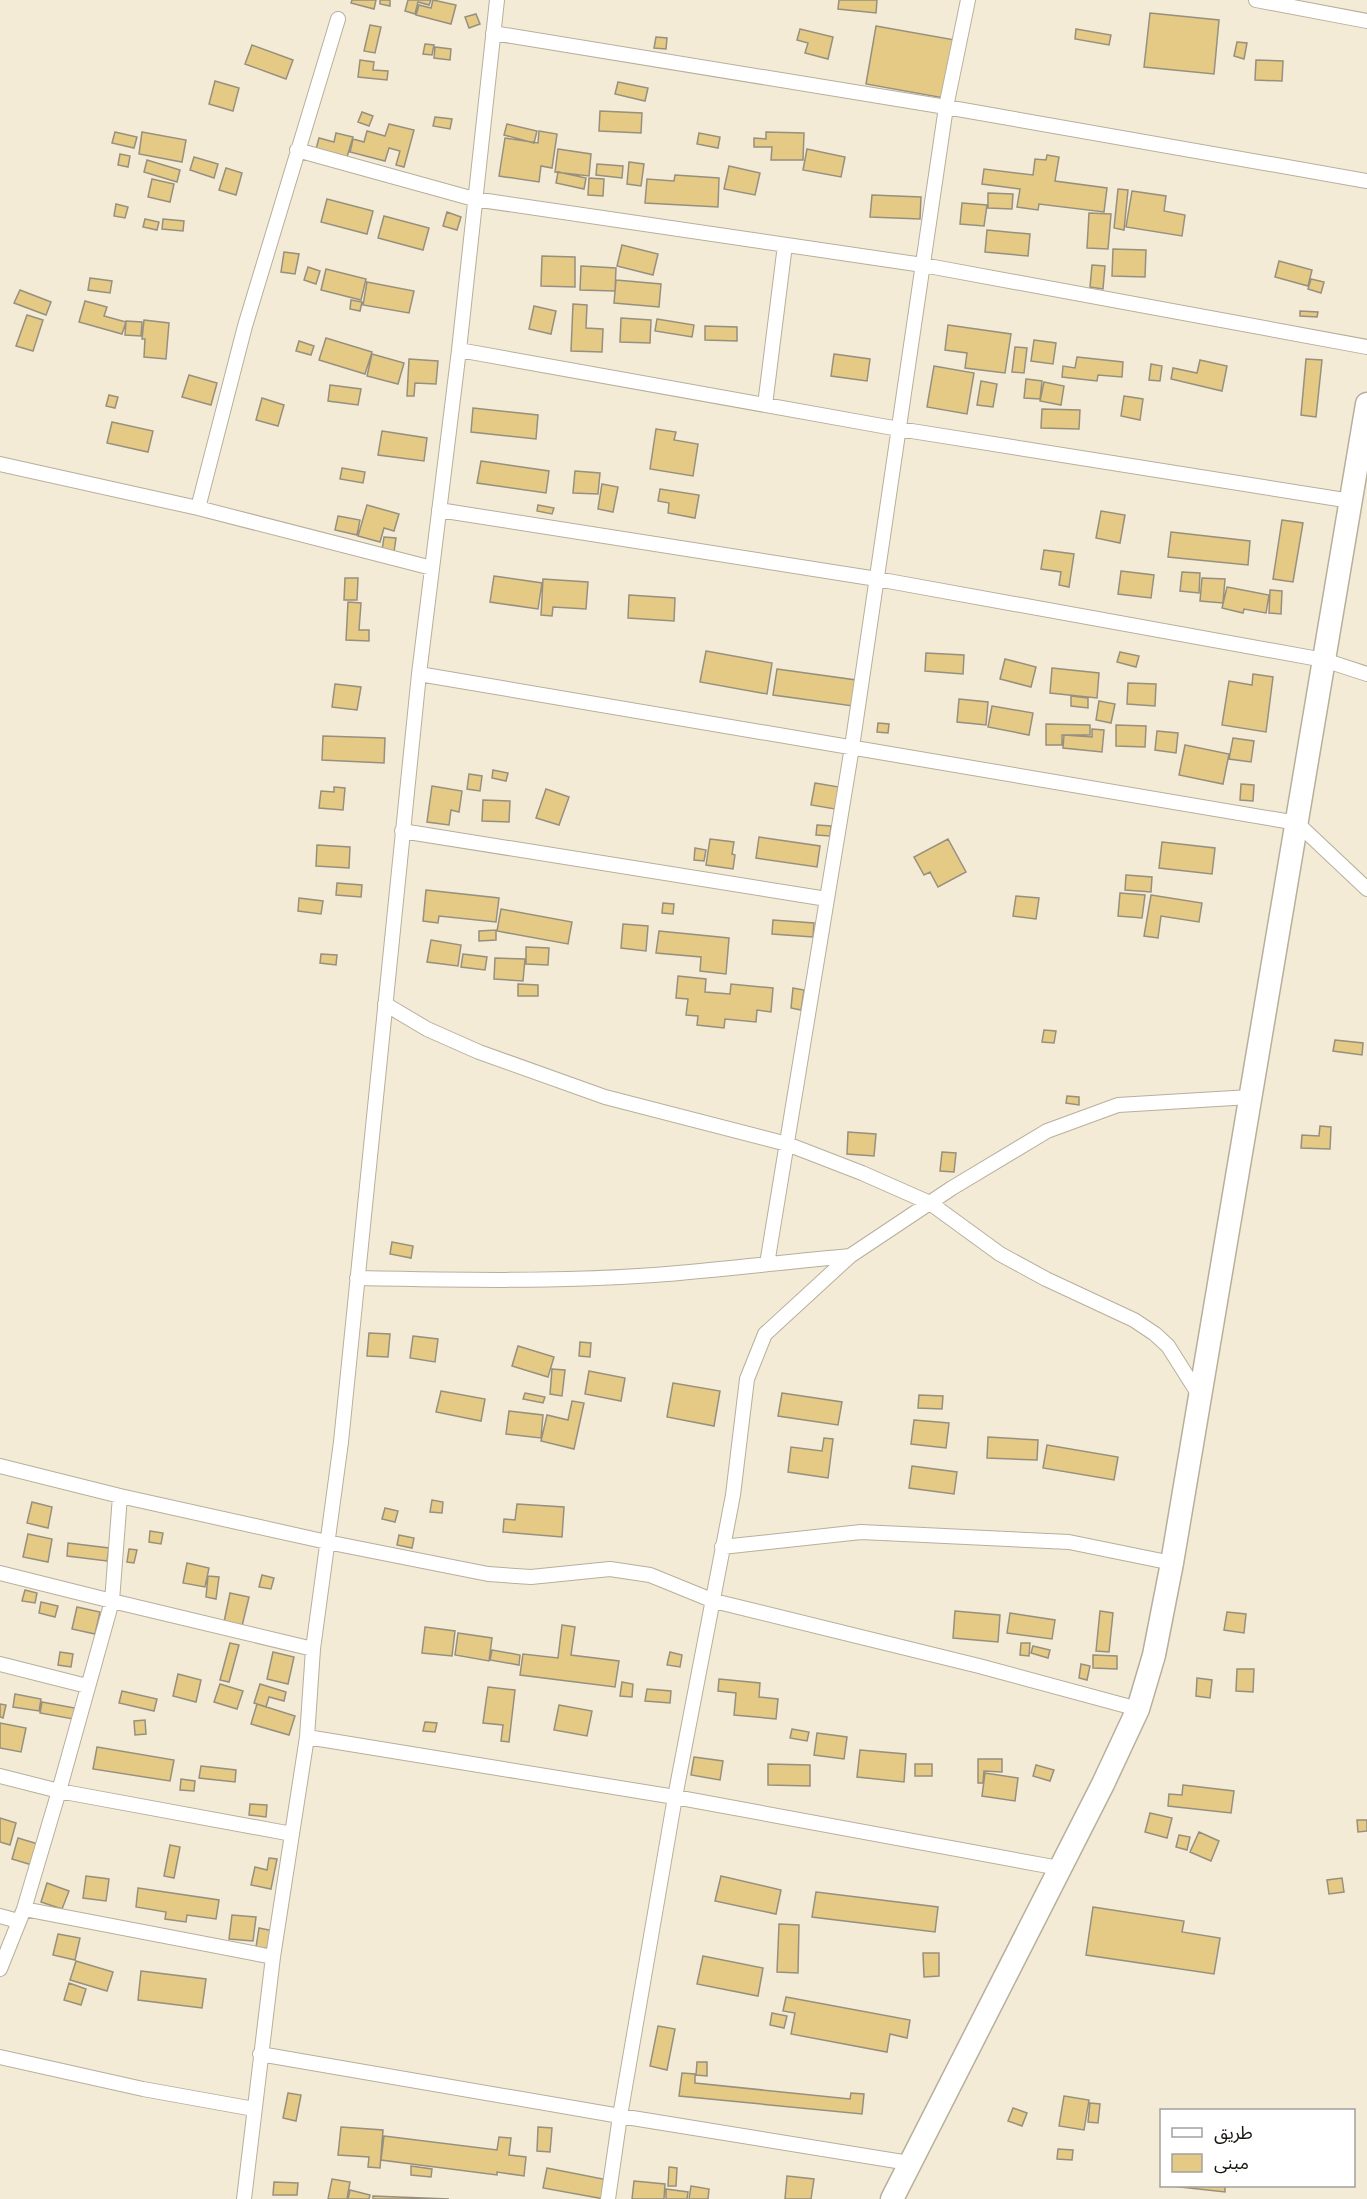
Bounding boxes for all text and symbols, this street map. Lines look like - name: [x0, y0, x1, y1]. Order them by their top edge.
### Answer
- legend: [1160, 2109, 1355, 2187]
- text: طريق: [1214, 2120, 1253, 2146]
- text: مبنى: [1214, 2150, 1249, 2176]

